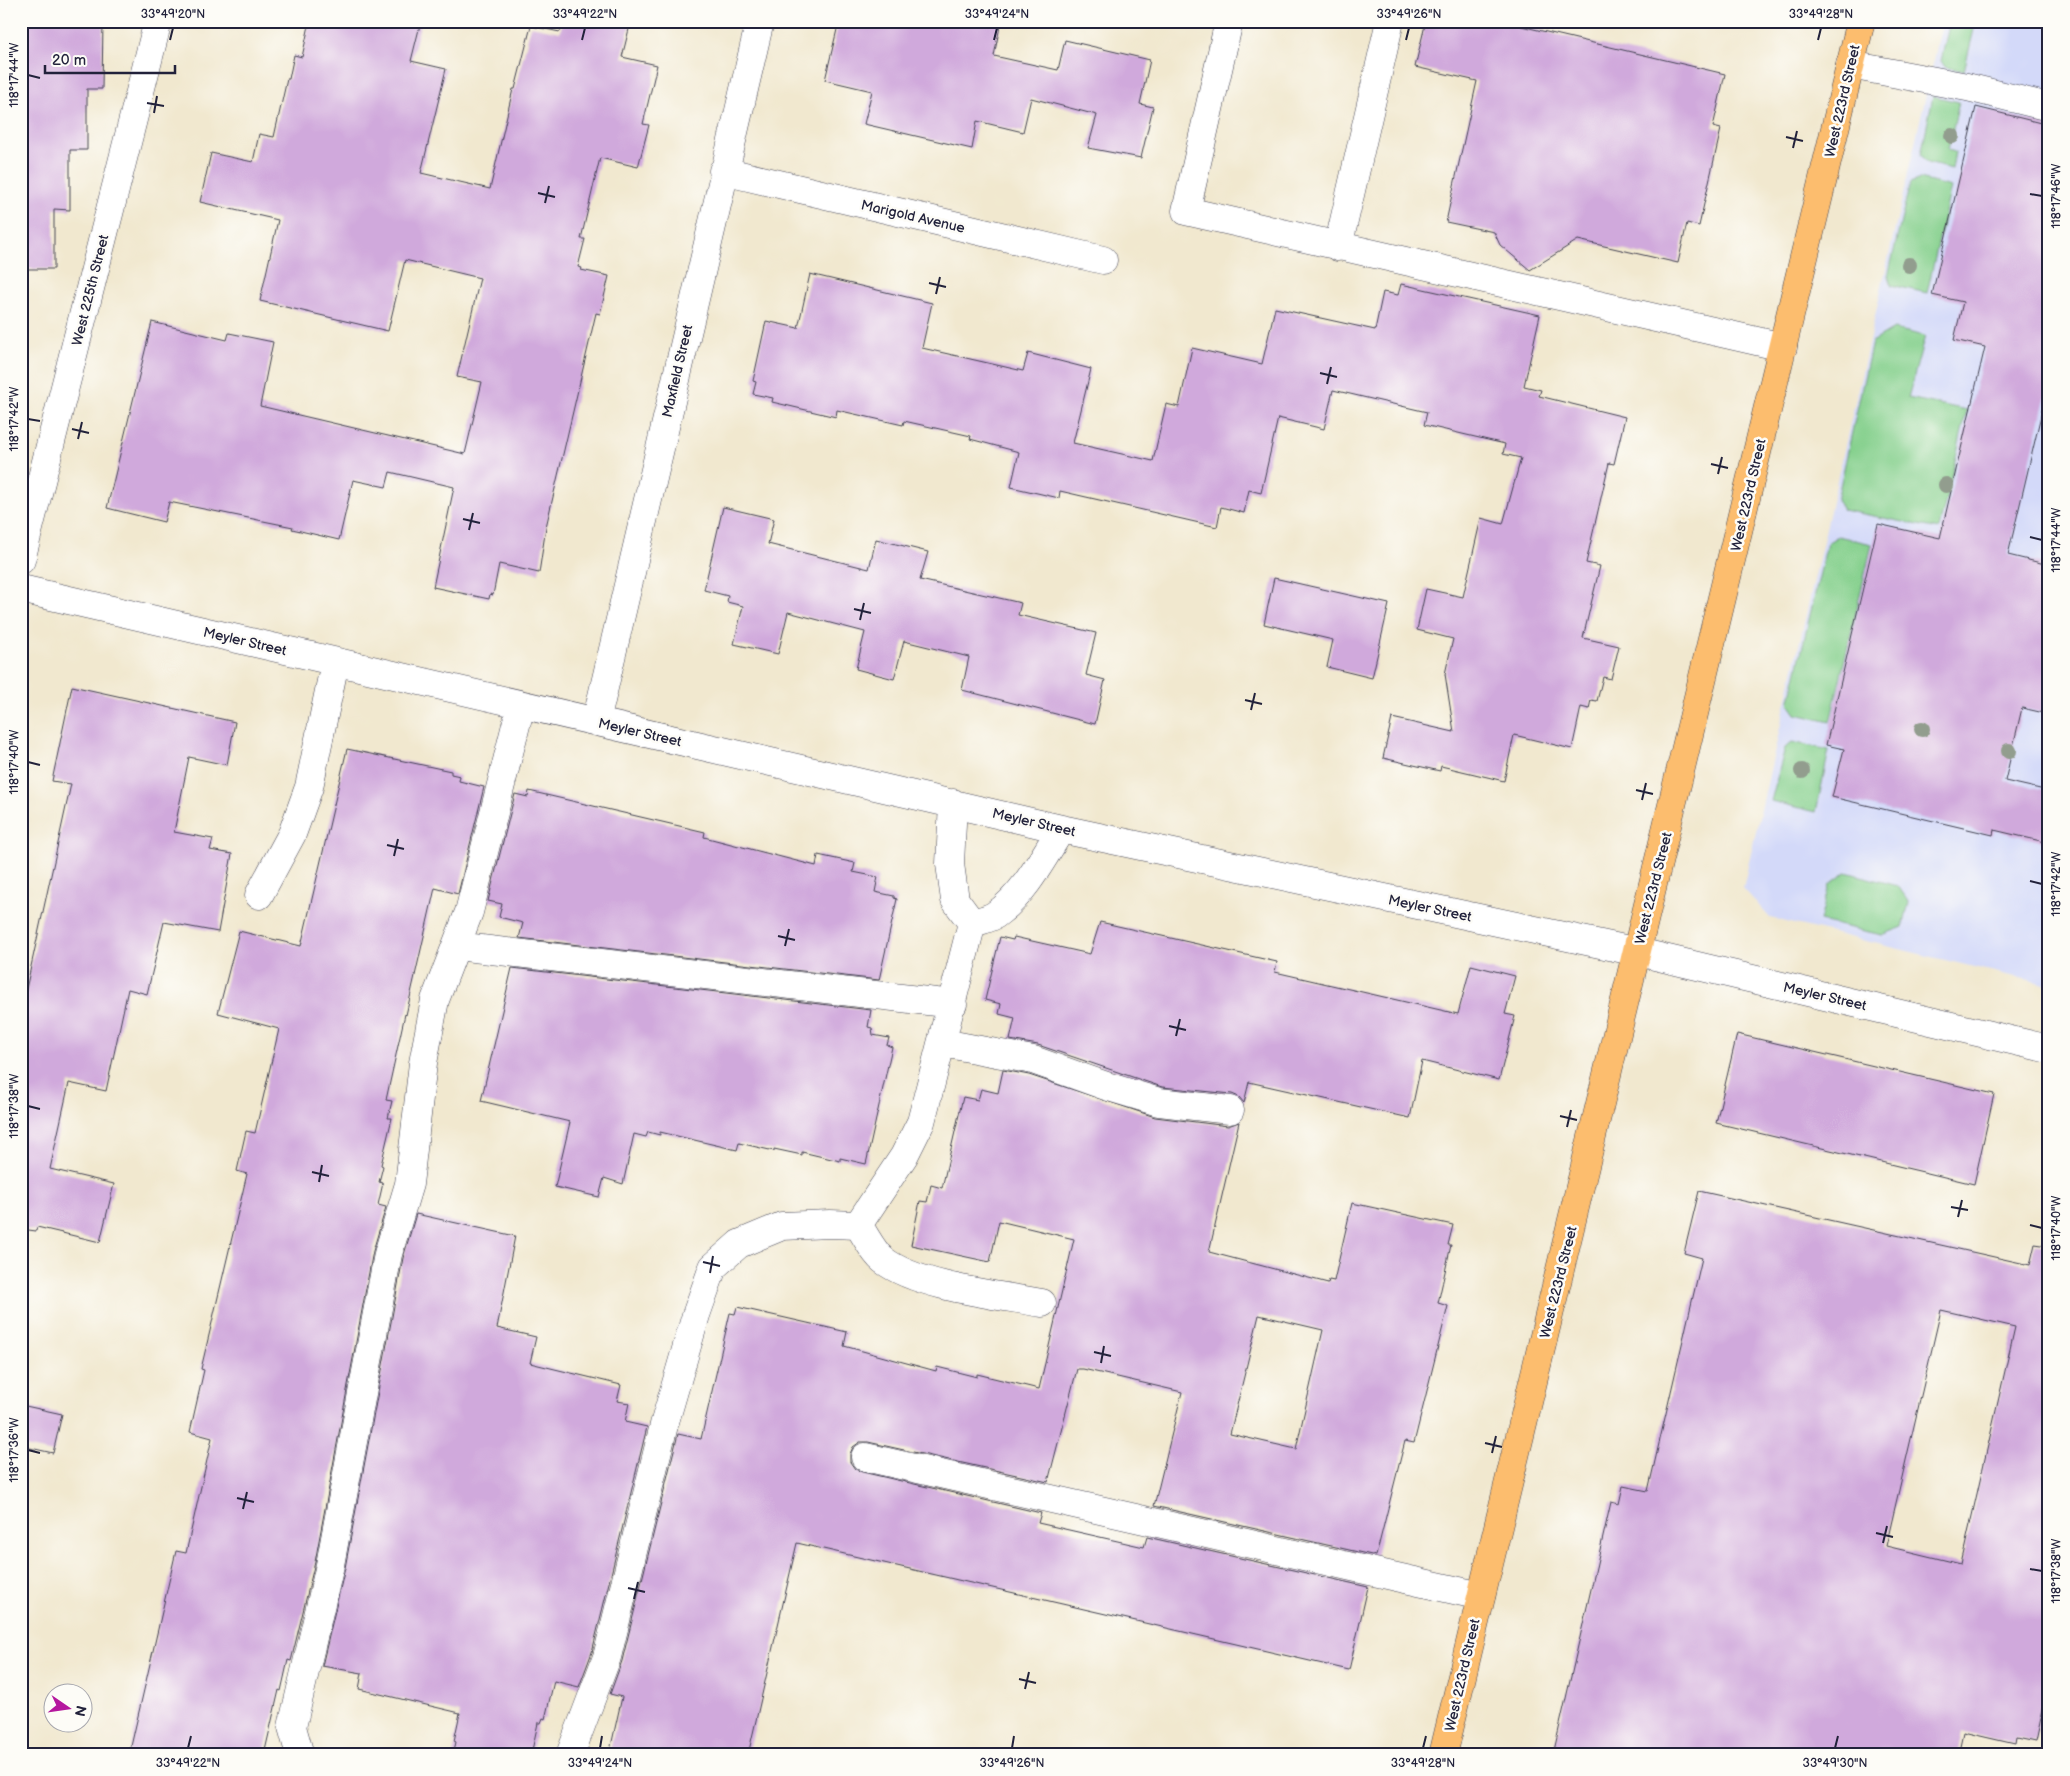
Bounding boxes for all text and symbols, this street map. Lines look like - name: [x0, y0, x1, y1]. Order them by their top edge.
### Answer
- text: 33°49'20"N: [141, 7, 205, 22]
- text: 33°49'22"N: [553, 7, 617, 22]
- text: 33°49'24"N: [965, 7, 1029, 22]
- text: 33°49'26"N: [1377, 7, 1441, 22]
- text: 33°49'28"N: [1789, 7, 1853, 22]
- text: 118°17'44"W: [7, 42, 22, 108]
- scale bar: [45, 42, 175, 74]
- street label: West 223rd Street: [1821, 43, 1864, 159]
- text: 20 m: [52, 51, 86, 70]
- text: 118°17'46"W: [2049, 163, 2064, 229]
- street label: Marigold Avenue: [859, 196, 967, 237]
- street label: West 225th Street: [68, 232, 113, 347]
- street label: Maxfield Street: [659, 322, 697, 419]
- text: 118°17'42"W: [7, 387, 22, 451]
- street label: West 223rd Street: [1727, 437, 1770, 553]
- text: 118°17'44"W: [2049, 507, 2064, 573]
- street label: Meyler Street: [202, 624, 289, 659]
- street label: Meyler Street: [597, 715, 684, 750]
- text: 118°17'40"W: [7, 730, 22, 794]
- street label: Meyler Street: [991, 805, 1078, 840]
- street label: West 223rd Street: [1631, 830, 1676, 946]
- text: 118°17'42"W: [2049, 852, 2064, 916]
- street label: Meyler Street: [1387, 891, 1474, 926]
- street label: Meyler Street: [1782, 979, 1869, 1014]
- text: 118°17'38"W: [7, 1074, 22, 1138]
- text: 118°17'40"W: [2049, 1196, 2064, 1260]
- street label: West 223rd Street: [1536, 1224, 1581, 1340]
- text: 118°17'36"W: [7, 1417, 22, 1483]
- text: 118°17'38"W: [2049, 1539, 2064, 1603]
- street label: West 223rd Street: [1441, 1617, 1484, 1733]
- north arrow: [42, 1684, 92, 1734]
- text: N: [71, 1704, 90, 1718]
- text: 33°49'22"N: [156, 1756, 220, 1771]
- text: 33°49'24"N: [568, 1756, 632, 1771]
- text: 33°49'26"N: [980, 1756, 1044, 1771]
- text: 33°49'28"N: [1391, 1756, 1455, 1771]
- text: 33°49'30"N: [1803, 1756, 1867, 1771]

